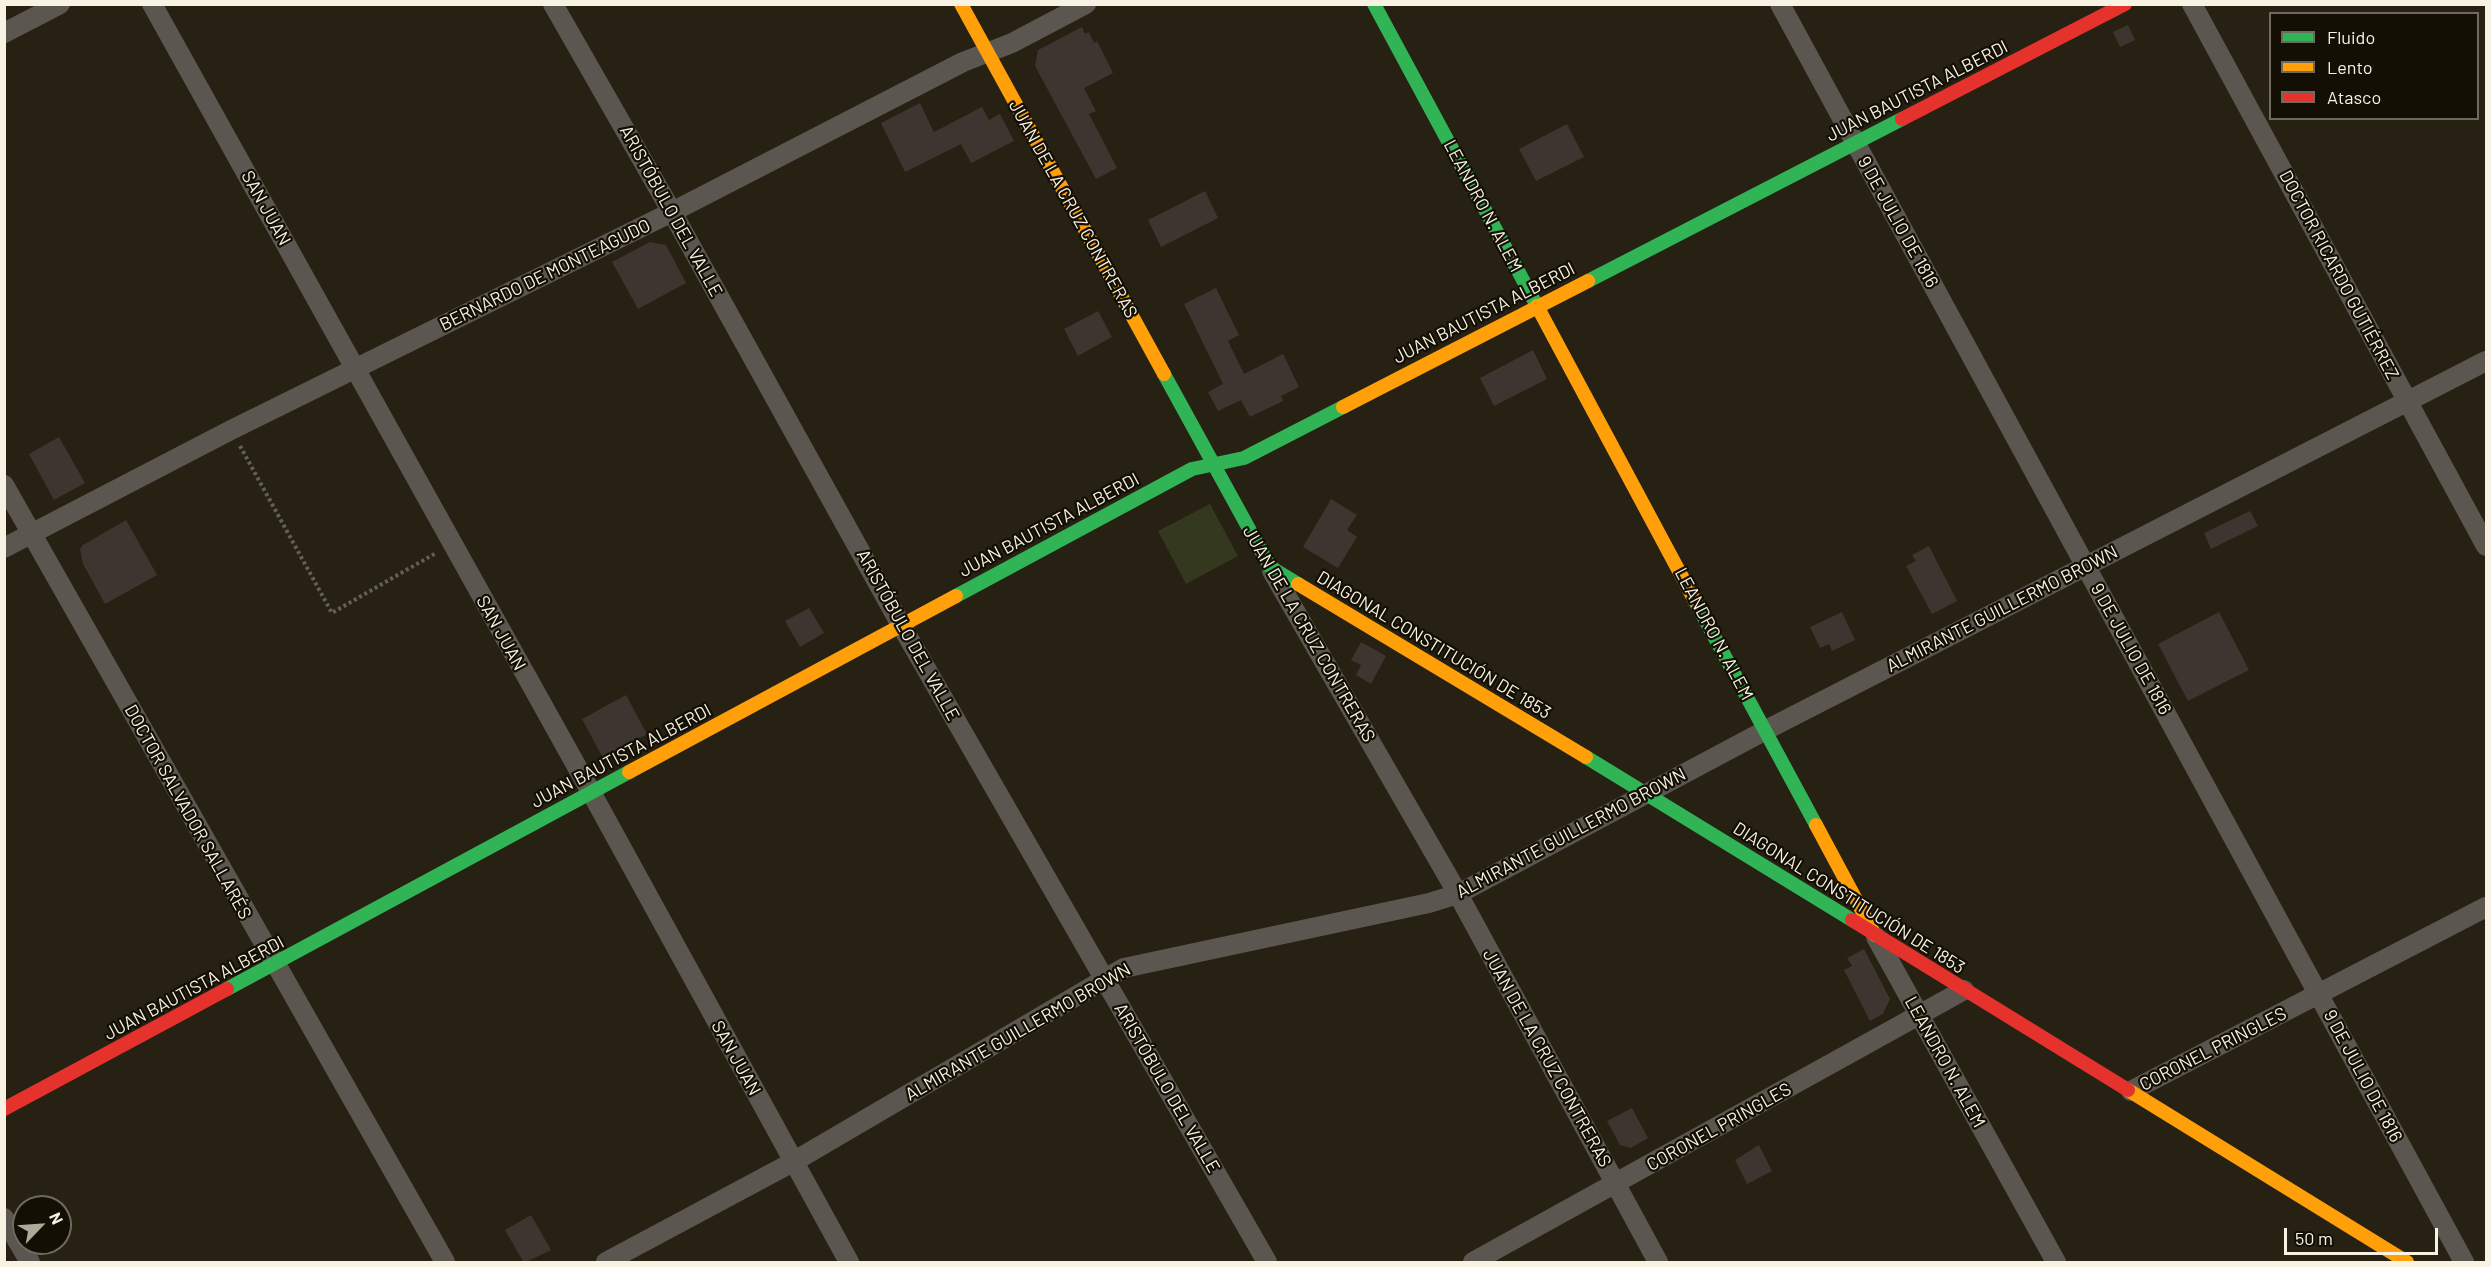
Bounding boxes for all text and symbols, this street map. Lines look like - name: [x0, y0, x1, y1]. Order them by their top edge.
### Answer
- legend: [2269, 12, 2479, 120]
- text: Fluido: [2327, 26, 2375, 48]
- street label: JUAN BAUTISTA ALBERDI: [1823, 36, 2011, 146]
- text: Lento: [2327, 56, 2373, 78]
- text: Atasco: [2327, 86, 2381, 108]
- street label: JUAN DE LA CRUZ CONTRERAS: [1004, 96, 1142, 322]
- street label: ARISTÓBULO DEL VALLE: [615, 122, 727, 300]
- street label: LEANDRO N. ALEM: [1439, 136, 1527, 276]
- street label: 9 DE JULIO DE 1816: [1853, 153, 1943, 291]
- street label: SAN JUAN: [237, 167, 295, 249]
- street label: DOCTOR RICARDO GUTIÉRREZ: [2275, 167, 2403, 383]
- street label: BERNARDO DE MONTEAGUDO: [436, 214, 654, 336]
- street label: JUAN BAUTISTA ALBERDI: [1390, 258, 1578, 368]
- street label: JUAN BAUTISTA ALBERDI: [955, 468, 1143, 582]
- street label: JUAN DE LA CRUZ CONTRERAS: [1238, 522, 1380, 746]
- street label: ALMIRANTE GUILLERMO BROWN: [1883, 541, 2121, 677]
- street label: ARISTÓBULO DEL VALLE: [852, 546, 964, 724]
- street label: LEANDRO N. ALEM: [1670, 564, 1758, 704]
- street label: DIAGONAL CONSTITUCIÓN DE 1853: [1313, 566, 1555, 724]
- street label: 9 DE JULIO DE 1816: [2086, 580, 2176, 718]
- street label: SAN JUAN: [472, 592, 530, 674]
- street label: JUAN BAUTISTA ALBERDI: [527, 699, 715, 813]
- street label: DOCTOR SALVADOR SALLARÉS: [120, 701, 256, 923]
- street label: ALMIRANTE GUILLERMO BROWN: [1453, 763, 1689, 903]
- street label: DIAGONAL CONSTITUCIÓN DE 1853: [1729, 818, 1969, 978]
- street label: JUAN BAUTISTA ALBERDI: [100, 931, 288, 1045]
- street label: JUAN DE LA CRUZ CONTRERAS: [1478, 945, 1616, 1171]
- street label: ALMIRANTE GUILLERMO BROWN: [901, 958, 1135, 1106]
- street label: LEANDRO N. ALEM: [1900, 993, 1990, 1131]
- street label: ARISTÓBULO DEL VALLE: [1110, 999, 1224, 1177]
- street label: CORONEL PRINGLES: [2136, 1003, 2290, 1095]
- street label: 9 DE JULIO DE 1816: [2319, 1006, 2407, 1146]
- street label: SAN JUAN: [707, 1017, 765, 1099]
- street label: CORONEL PRINGLES: [1643, 1078, 1795, 1176]
- north arrow: [12, 1195, 72, 1255]
- text: N: [46, 1209, 68, 1227]
- scale bar: [2287, 1216, 2442, 1254]
- text: 50 m: [2295, 1227, 2333, 1249]

